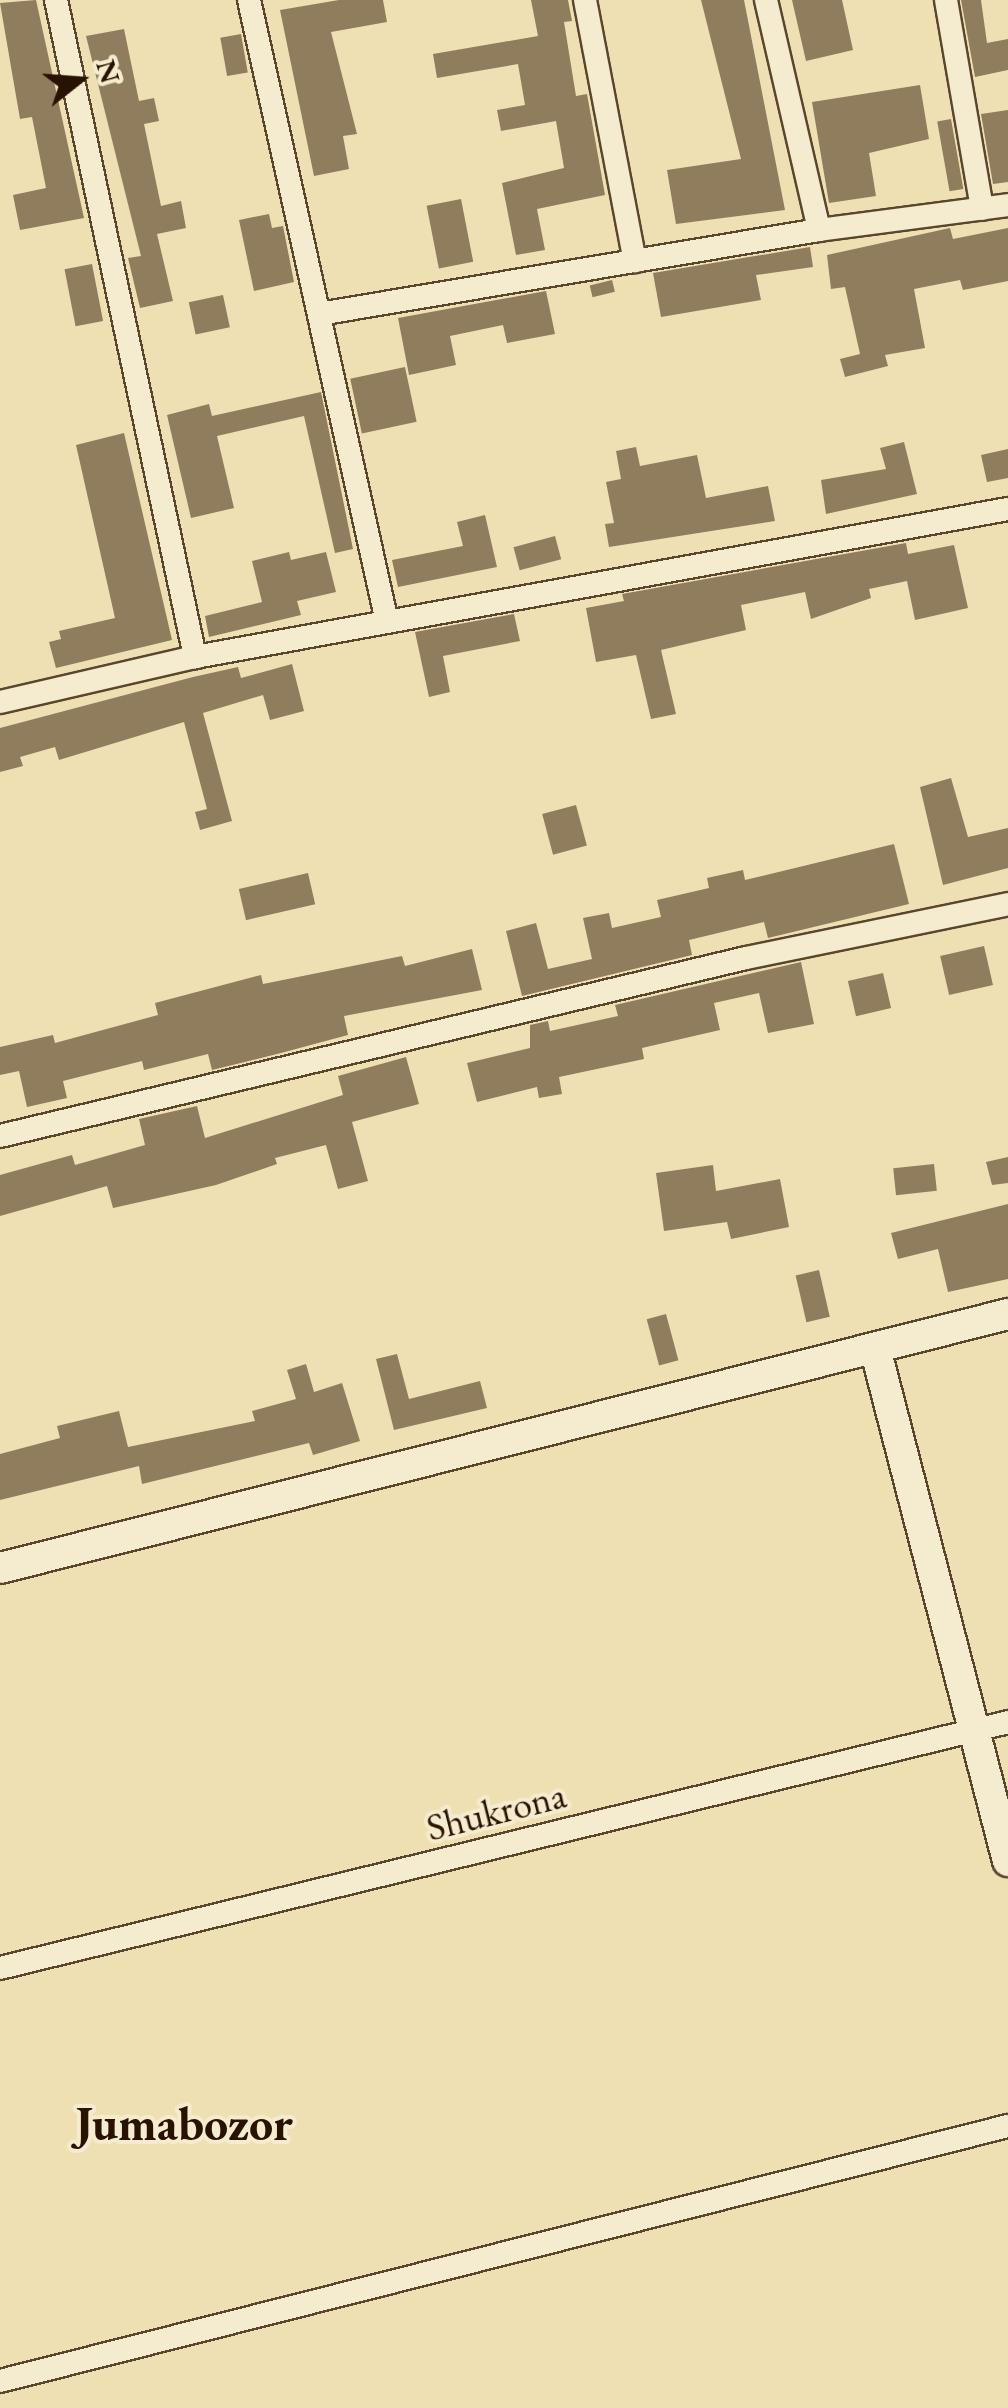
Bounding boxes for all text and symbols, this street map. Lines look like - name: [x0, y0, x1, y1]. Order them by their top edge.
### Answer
- north arrow: [30, 30, 130, 130]
- text: N: [88, 55, 129, 87]
- street label: Shukrona: [422, 1772, 570, 1850]
- district label: Jumabozor: [75, 2095, 293, 2153]

